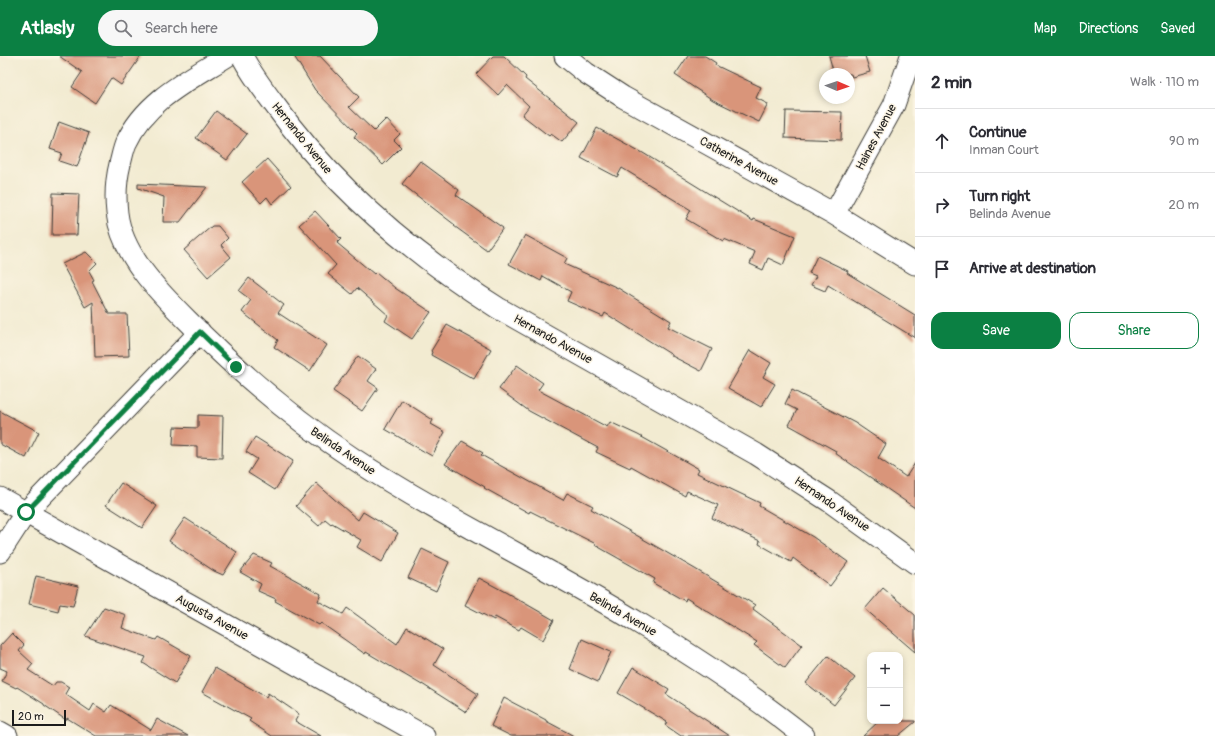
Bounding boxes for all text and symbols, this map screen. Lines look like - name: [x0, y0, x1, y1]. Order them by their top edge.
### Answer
- search box: [98, 10, 378, 46]
- text: Atlasly: [20, 16, 74, 40]
- icon: search: [112, 17, 134, 39]
- text: Search here: [144, 19, 218, 38]
- text: Map: [1034, 20, 1057, 37]
- text: Directions: [1079, 20, 1138, 37]
- text: Saved: [1160, 20, 1195, 37]
- north arrow: [819, 68, 855, 104]
- text: 2 min: [931, 72, 972, 93]
- text: Walk · 110 m: [1130, 74, 1199, 90]
- street label: Hernando Avenue: [268, 100, 335, 177]
- street label: Haines Avenue: [853, 102, 900, 173]
- text: Continue: [969, 123, 1027, 142]
- icon: ahead: [931, 130, 953, 152]
- text: 90 m: [1169, 133, 1199, 149]
- street label: Catherine Avenue: [697, 134, 781, 189]
- text: Inman Court: [969, 142, 1039, 158]
- text: Turn right: [969, 187, 1030, 206]
- icon: right: [931, 194, 953, 216]
- text: 20 m: [1168, 197, 1199, 213]
- text: Belinda Avenue: [969, 206, 1051, 222]
- icon: arrive: [931, 258, 953, 280]
- text: Arrive at destination: [969, 259, 1096, 278]
- street label: Hernando Avenue: [511, 312, 595, 367]
- button: Save: [931, 312, 1061, 349]
- button: Share: [1069, 312, 1199, 349]
- route end: [227, 358, 245, 376]
- street label: Belinda Avenue: [307, 424, 378, 479]
- street label: Hernando Avenue: [791, 474, 872, 535]
- route start: [17, 503, 35, 521]
- street label: Belinda Avenue: [586, 589, 659, 640]
- street label: Augusta Avenue: [173, 591, 251, 644]
- map controls: [867, 652, 903, 724]
- button: +: [867, 652, 903, 688]
- button: −: [867, 688, 903, 724]
- scale bar: [12, 708, 66, 727]
- text: 20 m: [18, 710, 44, 723]

